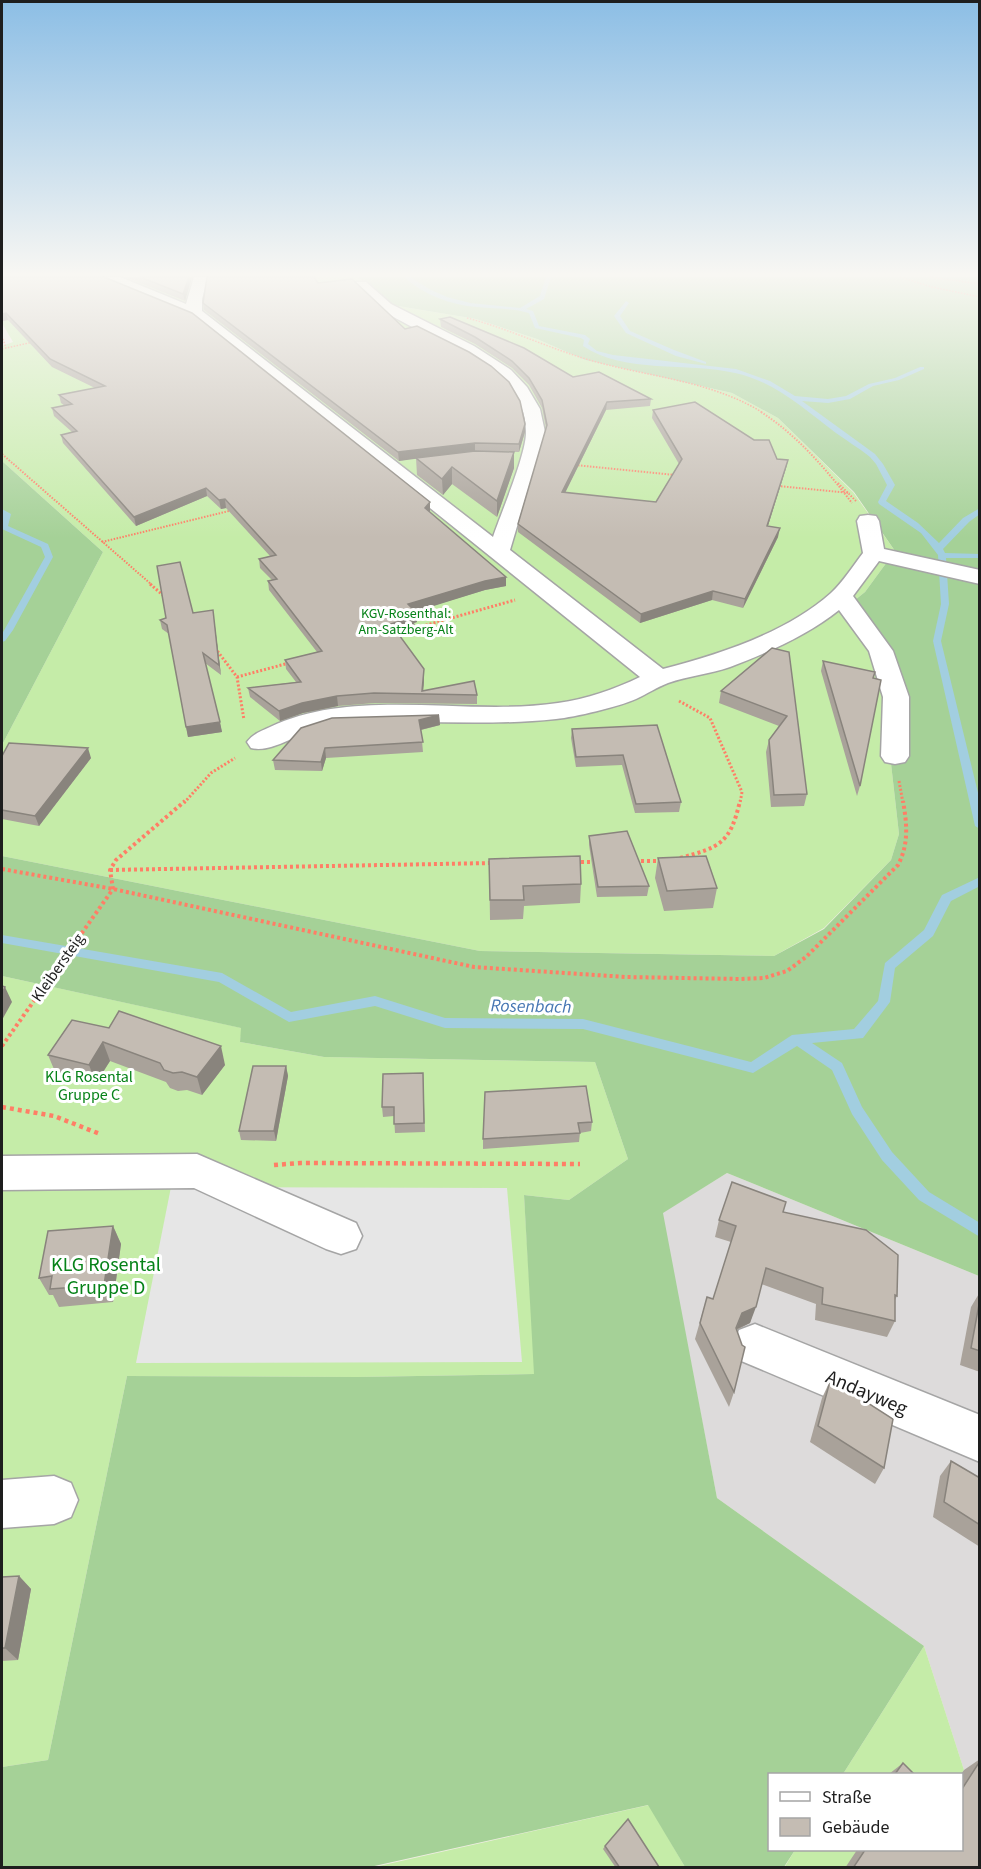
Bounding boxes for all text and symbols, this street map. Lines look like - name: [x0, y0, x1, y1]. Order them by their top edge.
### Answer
- park label: KGV-Rosenthal: Am-Satzberg-Alt: [358, 604, 454, 640]
- street label: Kleibersteig: [26, 929, 89, 1006]
- water label: Rosenbach: [490, 993, 572, 1020]
- park label: KLG Rosental Gruppe C: [45, 1066, 133, 1106]
- park label: KLG Rosental Gruppe D: [51, 1251, 161, 1302]
- street label: Andayweg: [821, 1363, 912, 1423]
- legend: [768, 1773, 963, 1851]
- text: Straße: [822, 1785, 872, 1810]
- text: Gebäude: [822, 1815, 890, 1840]

